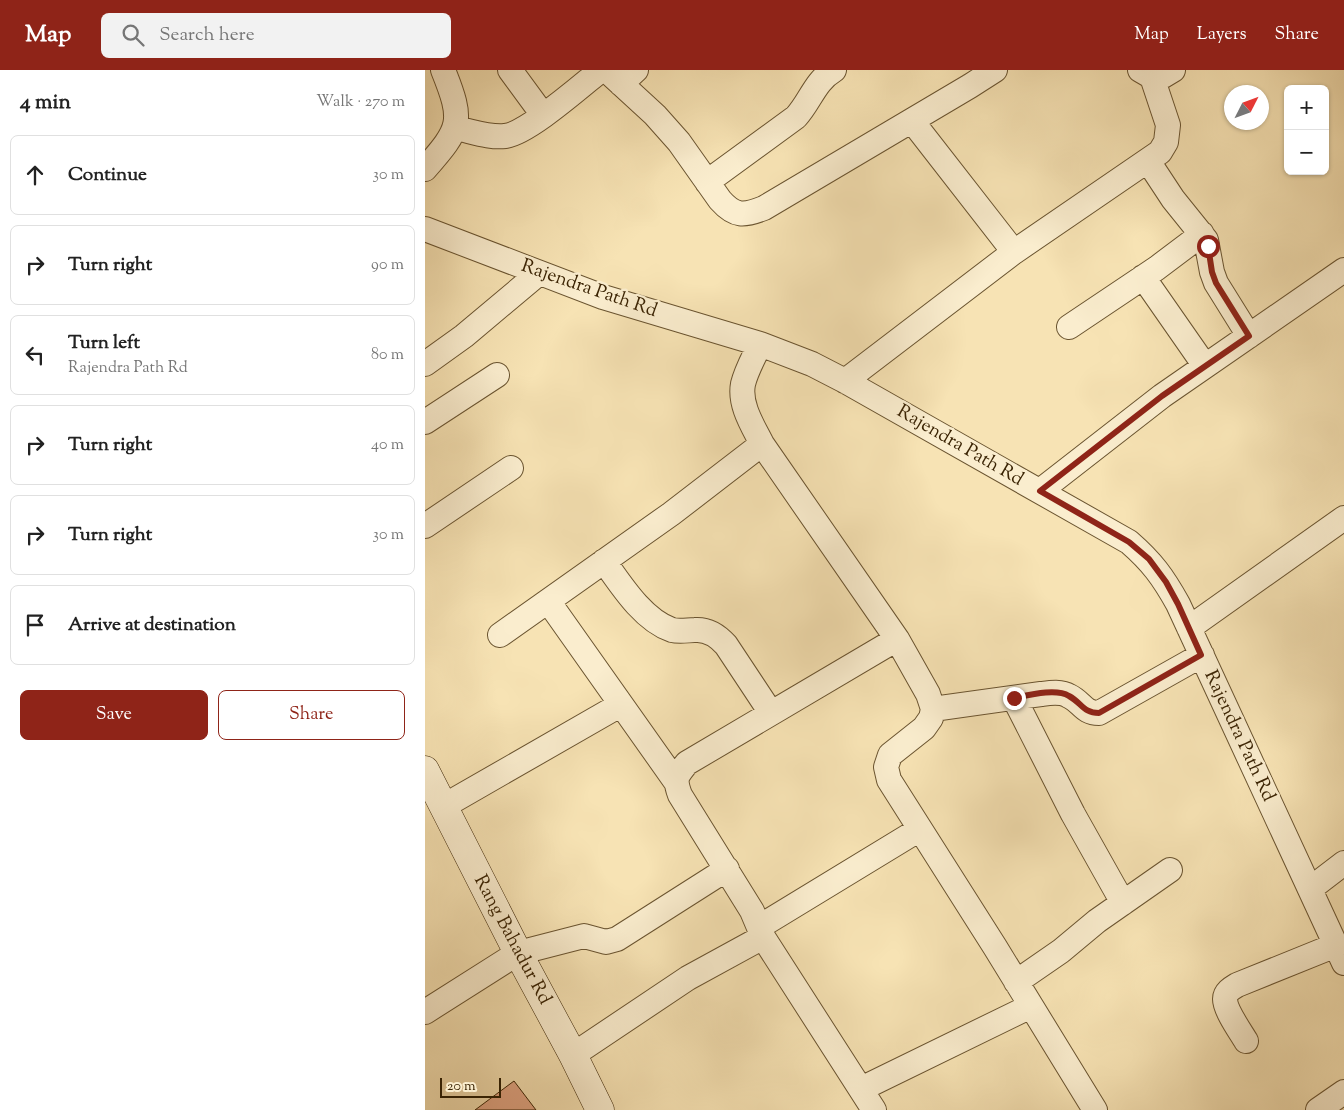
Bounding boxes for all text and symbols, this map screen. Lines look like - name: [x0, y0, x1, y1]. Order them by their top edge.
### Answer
- search box: [101, 13, 451, 58]
- text: Map: [25, 18, 71, 52]
- icon: search: [119, 21, 147, 49]
- text: Search here: [159, 22, 255, 49]
- text: Map: [1134, 22, 1169, 48]
- text: Layers: [1197, 22, 1247, 48]
- text: Share: [1275, 22, 1319, 48]
- north arrow: [1224, 85, 1269, 130]
- map controls: [1284, 85, 1329, 175]
- button: +: [1284, 85, 1329, 130]
- text: 4 min: [20, 88, 71, 118]
- text: Walk · 270 m: [316, 91, 405, 114]
- button: −: [1284, 130, 1329, 175]
- icon: ahead: [21, 161, 49, 189]
- text: Continue: [68, 162, 147, 189]
- text: 30 m: [373, 164, 404, 187]
- route start: [1197, 235, 1220, 258]
- icon: right: [21, 251, 49, 279]
- text: Turn right: [68, 252, 152, 279]
- street label: Rajendra Path Rd: [517, 253, 661, 325]
- text: 90 m: [371, 254, 404, 277]
- text: Turn left: [68, 330, 140, 357]
- icon: left: [21, 341, 49, 369]
- text: 80 m: [371, 344, 404, 367]
- text: Rajendra Path Rd: [68, 357, 188, 380]
- street label: Rajendra Path Rd: [892, 399, 1029, 493]
- icon: right: [21, 431, 49, 459]
- text: Turn right: [68, 432, 152, 459]
- text: 40 m: [371, 434, 404, 457]
- icon: right: [21, 521, 49, 549]
- text: Turn right: [68, 522, 152, 549]
- text: 30 m: [373, 524, 404, 547]
- icon: arrive: [21, 611, 49, 639]
- text: Arrive at destination: [68, 612, 236, 639]
- street label: Rajendra Path Rd: [1197, 666, 1281, 806]
- route end: [1003, 687, 1026, 710]
- button: Save: [20, 690, 208, 740]
- button: Share: [218, 690, 405, 740]
- street label: Rang Bahadur Rd: [466, 870, 558, 1010]
- scale bar: [440, 1075, 501, 1098]
- text: 20 m: [447, 1077, 476, 1097]

